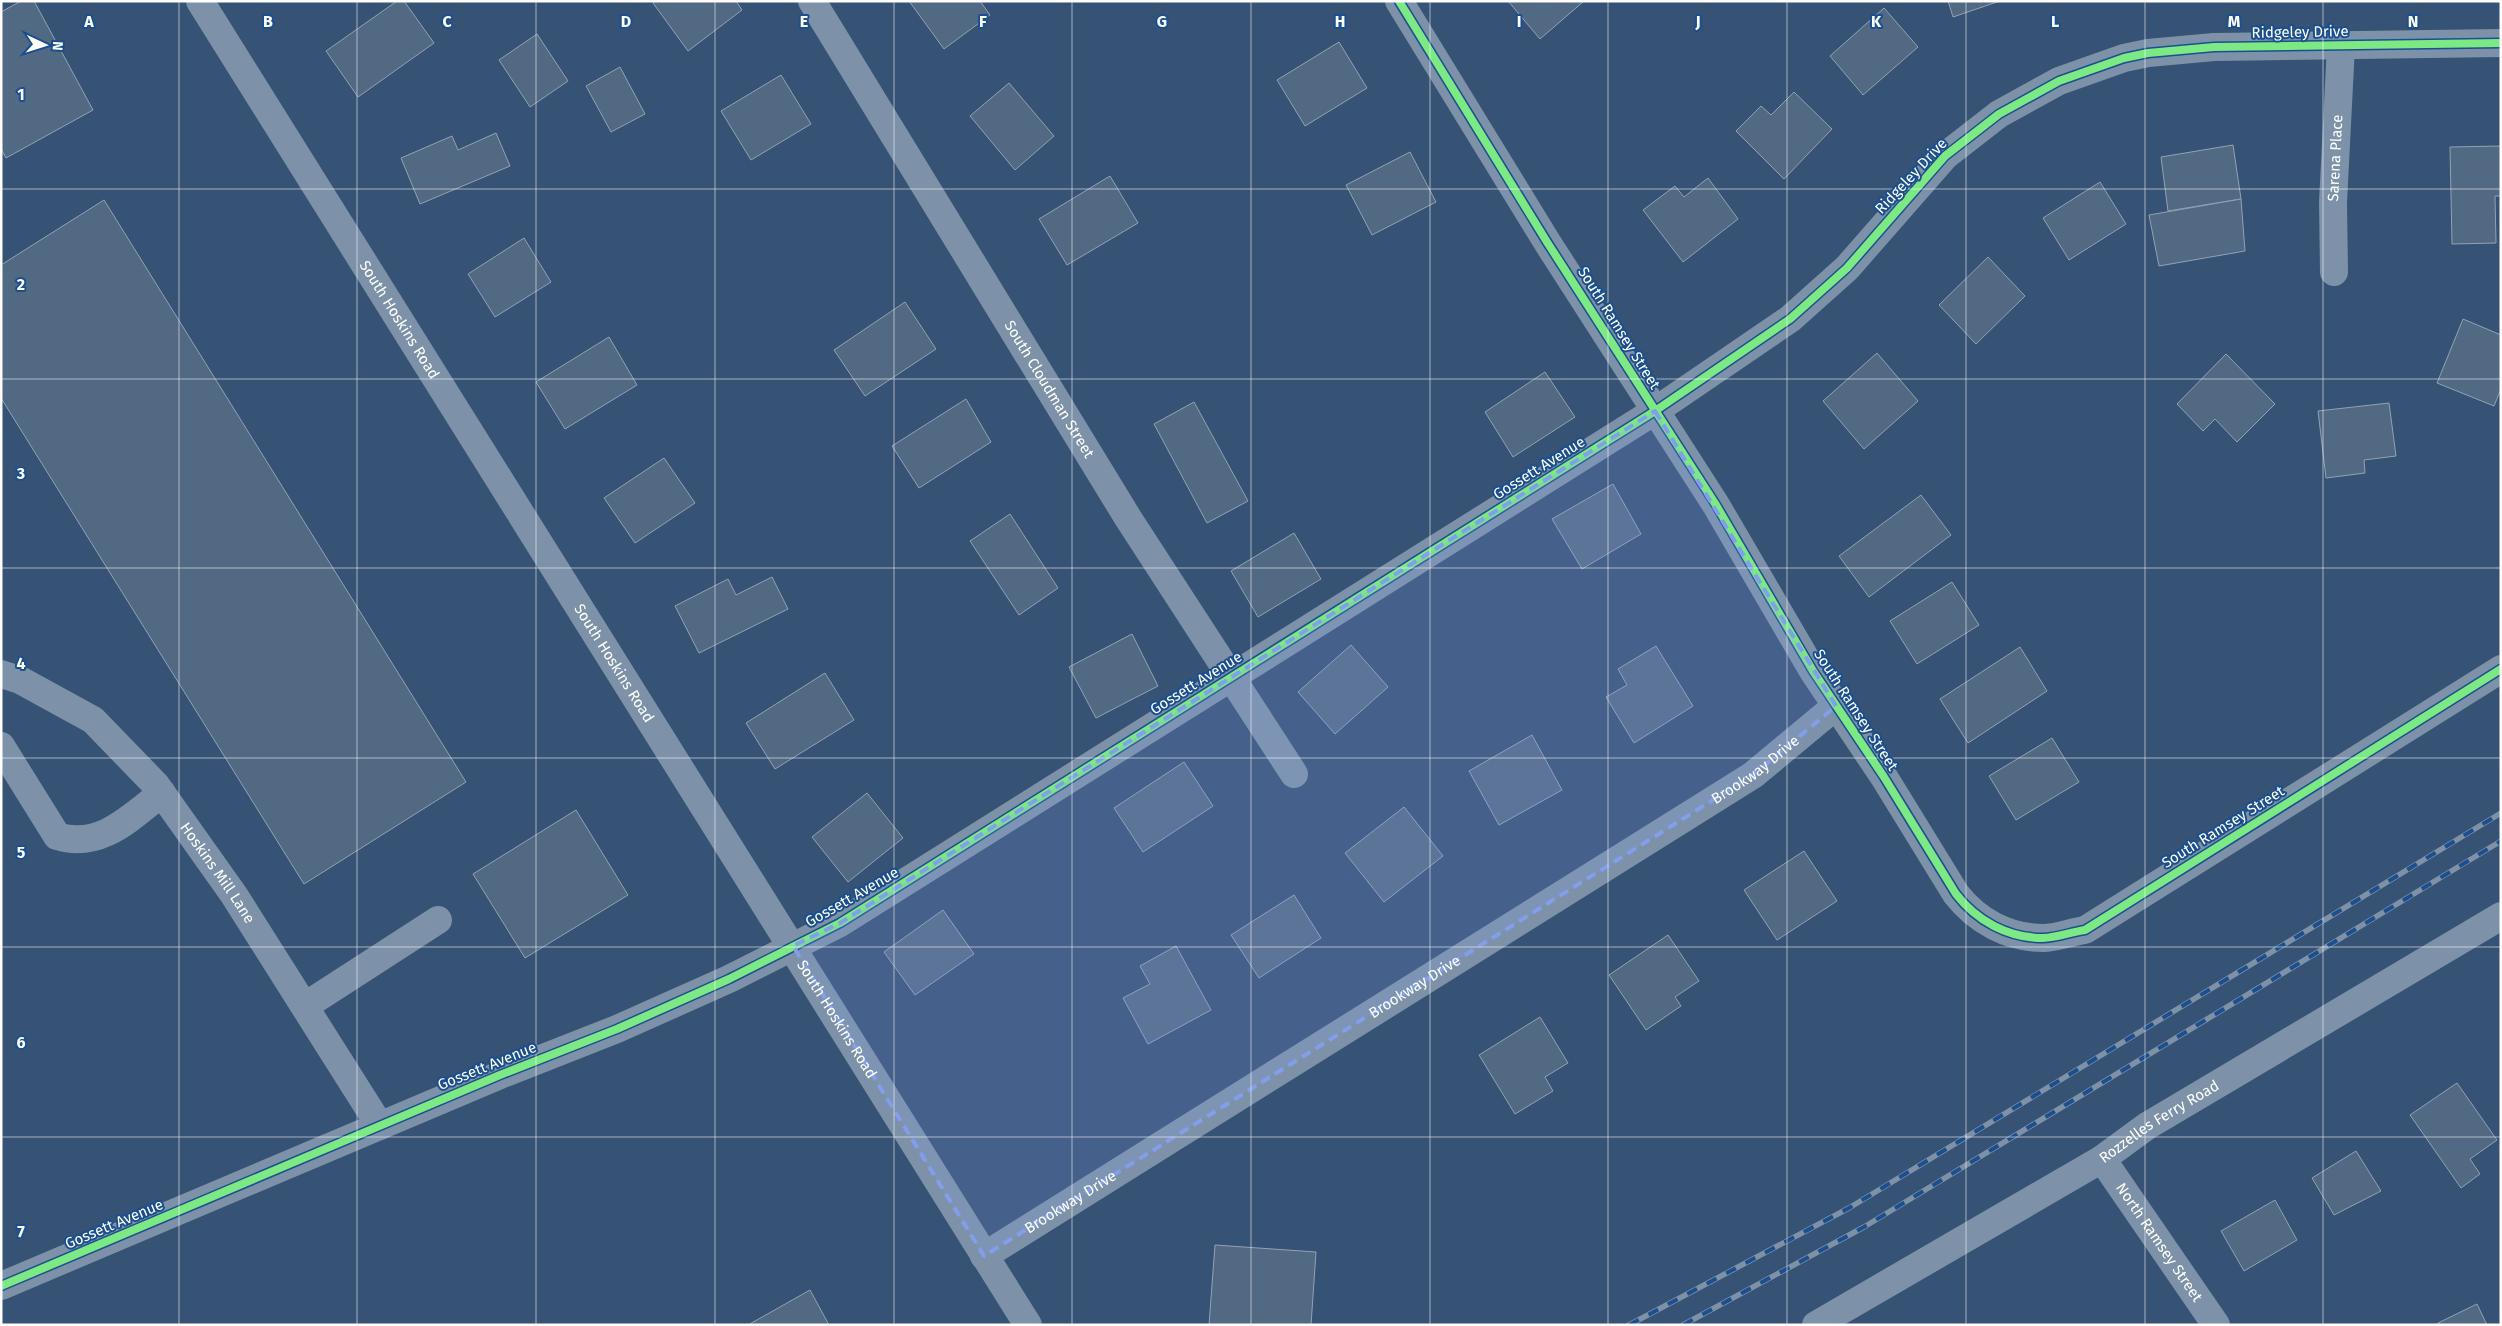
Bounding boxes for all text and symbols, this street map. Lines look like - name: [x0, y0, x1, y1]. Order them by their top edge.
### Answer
- text: A: [83, 12, 94, 31]
- text: B: [263, 12, 273, 31]
- text: C: [442, 12, 452, 31]
- text: D: [621, 12, 631, 31]
- text: E: [800, 12, 808, 31]
- text: F: [979, 12, 987, 31]
- text: G: [1157, 12, 1167, 31]
- text: H: [1335, 12, 1345, 31]
- text: I: [1517, 12, 1521, 31]
- text: J: [1694, 12, 1701, 31]
- text: K: [1871, 12, 1882, 31]
- text: L: [2051, 12, 2059, 31]
- text: M: [2228, 12, 2241, 31]
- text: N: [2408, 12, 2418, 31]
- north arrow: [20, 20, 70, 70]
- street label: Ridgeley Drive: [2251, 22, 2349, 42]
- text: N: [49, 41, 66, 51]
- text: 1: [17, 85, 25, 104]
- street label: Sarena Place: [2324, 114, 2346, 202]
- street label: Ridgeley Drive: [1871, 134, 1951, 218]
- street label: South Hoskins Road: [356, 257, 443, 382]
- street label: South Ramsey Street: [1574, 263, 1664, 393]
- text: 2: [17, 275, 25, 294]
- street label: South Cloudman Street: [1001, 317, 1098, 462]
- street label: Gossett Avenue: [1490, 433, 1588, 503]
- text: 3: [16, 464, 25, 483]
- street label: South Hoskins Road: [570, 601, 658, 726]
- street label: South Ramsey Street: [1810, 646, 1902, 774]
- street label: Gossett Avenue: [1147, 648, 1245, 718]
- text: 4: [16, 654, 26, 673]
- street label: Brookway Drive: [1708, 731, 1803, 808]
- street label: South Ramsey Street: [2158, 782, 2288, 872]
- street label: Hoskins Mill Lane: [176, 819, 259, 927]
- text: 5: [17, 843, 26, 862]
- street label: Gossett Avenue: [802, 863, 902, 931]
- street label: Brookway Drive: [1365, 951, 1464, 1022]
- street label: South Hoskins Road: [793, 957, 881, 1082]
- text: 6: [16, 1033, 26, 1052]
- street label: Gossett Avenue: [435, 1038, 539, 1094]
- street label: Rozzelles Ferry Road: [2096, 1076, 2222, 1167]
- street label: Brookway Drive: [1021, 1166, 1120, 1237]
- street label: North Ramsey Street: [2112, 1179, 2207, 1306]
- street label: Gossett Avenue: [62, 1195, 166, 1253]
- text: 7: [17, 1222, 25, 1241]

